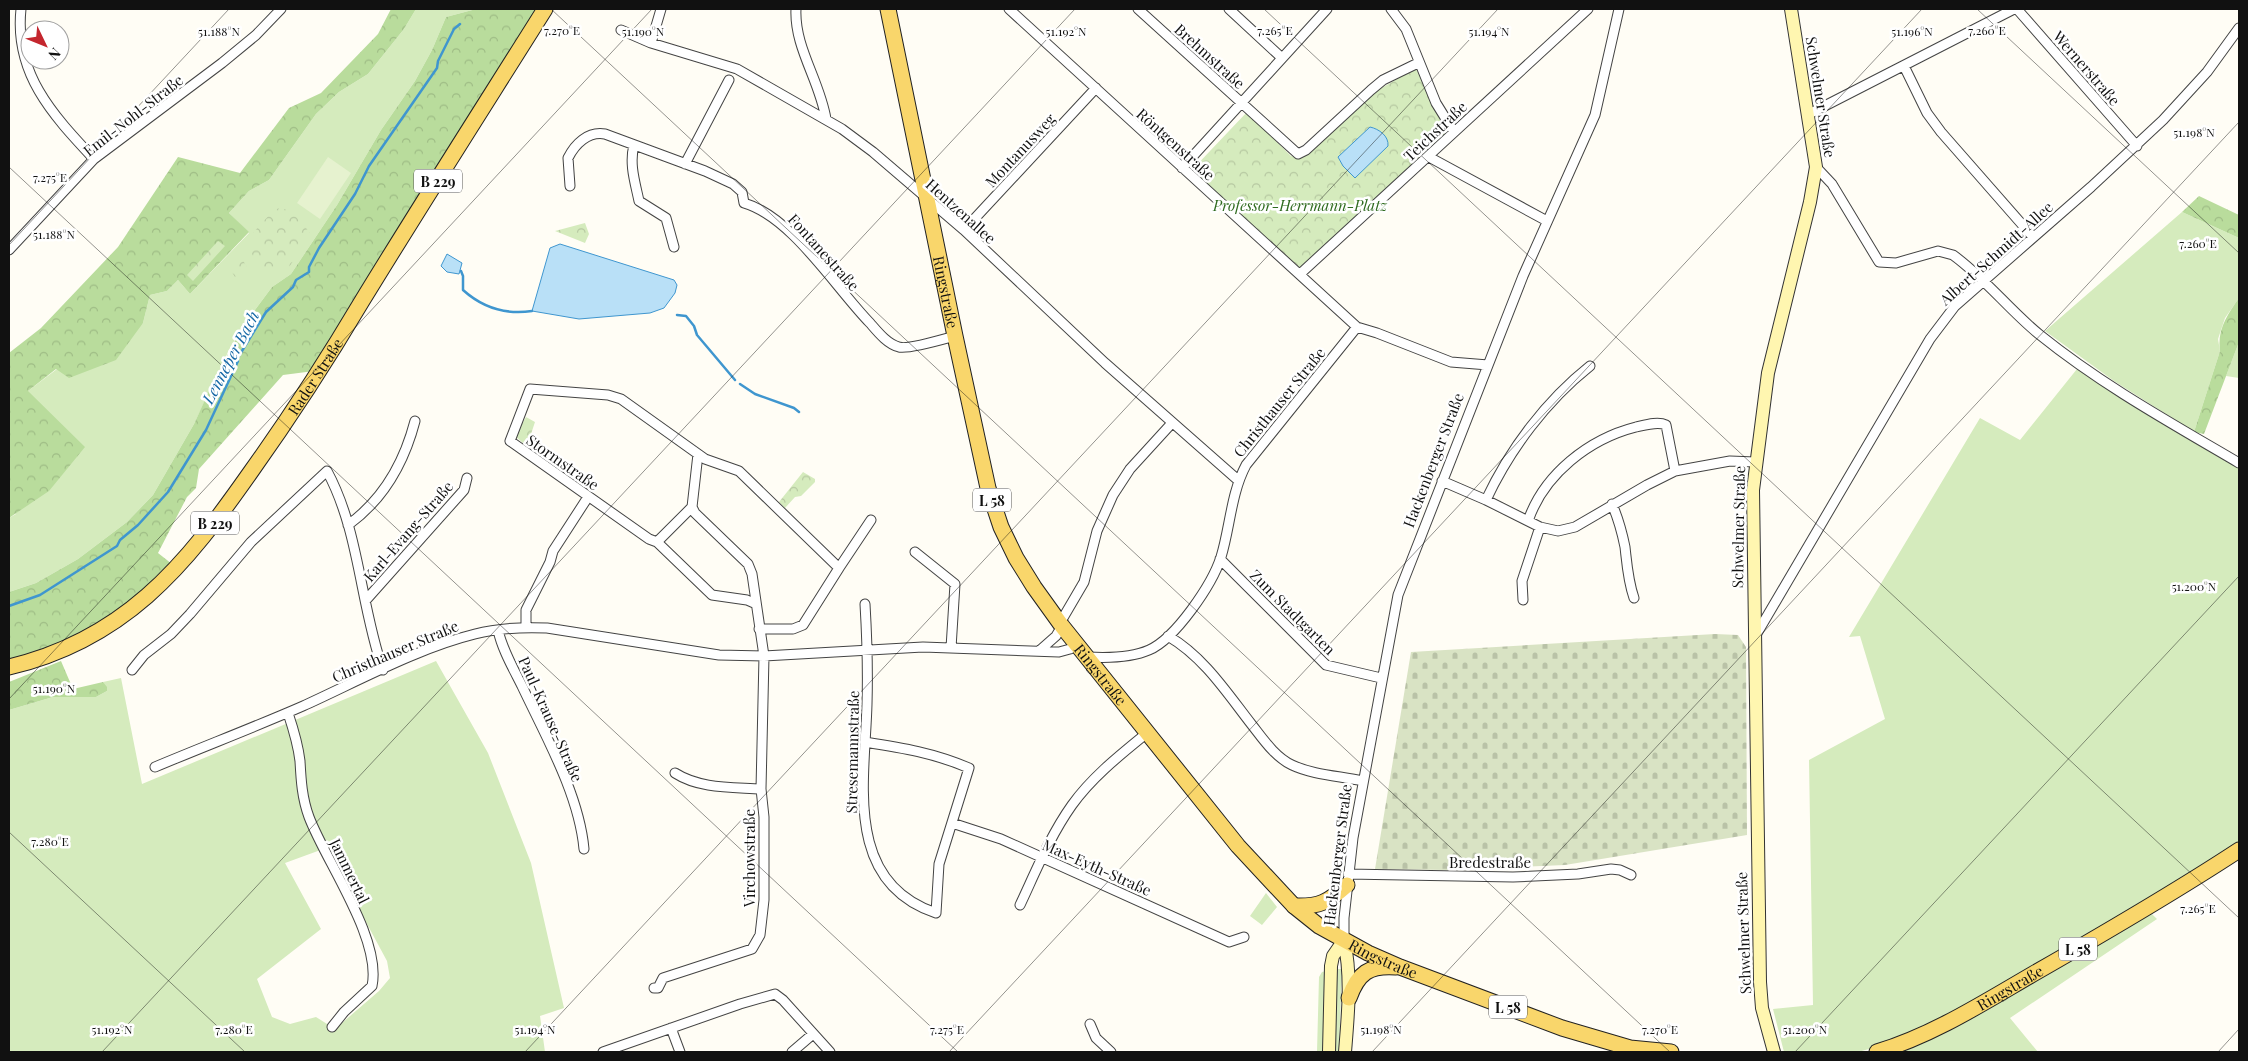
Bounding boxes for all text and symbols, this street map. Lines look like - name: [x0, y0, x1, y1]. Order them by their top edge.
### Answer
- street label: Brehmstraße: [1171, 19, 1249, 93]
- north arrow: [20, 20, 70, 70]
- text: 7.270°E: [544, 22, 580, 38]
- text: 7.265°E: [1257, 22, 1293, 38]
- text: 7.260°E: [1968, 22, 2006, 38]
- text: 51.188°N: [198, 23, 240, 39]
- text: 51.190°N: [622, 23, 665, 39]
- text: 51.192°N: [1046, 23, 1087, 39]
- text: 51.194°N: [1468, 23, 1510, 39]
- text: 51.196°N: [1891, 23, 1933, 39]
- street label: Wernerstraße: [2048, 26, 2125, 109]
- street label: Schwelmer Straße: [1802, 35, 1840, 159]
- text: N: [44, 44, 65, 64]
- street label: Emil-Nohl-Straße: [79, 70, 187, 160]
- street label: Teichstraße: [1399, 97, 1471, 165]
- street label: Röntgenstraße: [1133, 104, 1219, 184]
- street label: Montanusweg: [981, 109, 1059, 191]
- text: 51.198°N: [2173, 124, 2215, 140]
- text: 7.275°E: [33, 169, 67, 185]
- road number: B 229: [414, 170, 462, 192]
- street label: Hentzenallee: [922, 174, 1000, 248]
- park label: Professor-Herrmann-Platz: [1212, 195, 1388, 215]
- street label: Albert-Schmidt-Allee: [1934, 197, 2057, 310]
- street label: Fontanestraße: [784, 209, 864, 295]
- text: 51.188°N: [33, 226, 75, 242]
- text: 7.260°E: [2179, 235, 2217, 251]
- street label: Ringstraße: [929, 254, 963, 330]
- water label: Lenneper Bach: [196, 307, 263, 408]
- street label: Rader Straße: [283, 334, 347, 419]
- street label: Christhauser Straße: [1229, 343, 1329, 461]
- street label: Hackenberger Straße: [1398, 390, 1468, 530]
- street label: Stormstraße: [523, 430, 603, 494]
- street label: Schwelmer Straße: [1727, 466, 1749, 588]
- street label: Karl-Evang-Straße: [359, 476, 457, 586]
- road number: L 58: [973, 488, 1011, 512]
- road number: B 229: [191, 512, 239, 534]
- street label: Zum Stadtgarten: [1246, 565, 1340, 659]
- text: 51.200°N: [2172, 578, 2217, 594]
- street label: Christhauser Straße: [329, 615, 461, 687]
- street label: Ringstraße: [1070, 639, 1131, 709]
- street label: Paul-Krause-Straße: [514, 653, 588, 785]
- text: 51.190°N: [33, 680, 76, 696]
- street label: Stresemannstraße: [841, 690, 863, 814]
- street label: Hackenberger Straße: [1318, 783, 1356, 927]
- street label: Virchowstraße: [739, 809, 759, 908]
- text: 7.280°E: [31, 833, 69, 849]
- street label: Jammertal: [325, 834, 374, 907]
- street label: Max-Eyth-Straße: [1039, 834, 1155, 900]
- street label: Bredestraße: [1449, 852, 1531, 872]
- street label: Schwelmer Straße: [1731, 872, 1755, 994]
- text: 7.265°E: [2180, 900, 2216, 916]
- street label: Ringstraße: [1345, 934, 1420, 983]
- road number: L 58: [2059, 938, 2097, 961]
- street label: Ringstraße: [1973, 960, 2047, 1015]
- road number: L 58: [1489, 996, 1527, 1019]
- text: 51.192°N: [92, 1021, 133, 1037]
- text: 7.280°E: [215, 1021, 253, 1037]
- text: 51.194°N: [514, 1021, 556, 1037]
- text: 7.275°E: [930, 1021, 964, 1037]
- text: 51.198°N: [1360, 1021, 1402, 1037]
- text: 7.270°E: [1642, 1021, 1678, 1037]
- text: 51.200°N: [1783, 1021, 1828, 1037]

